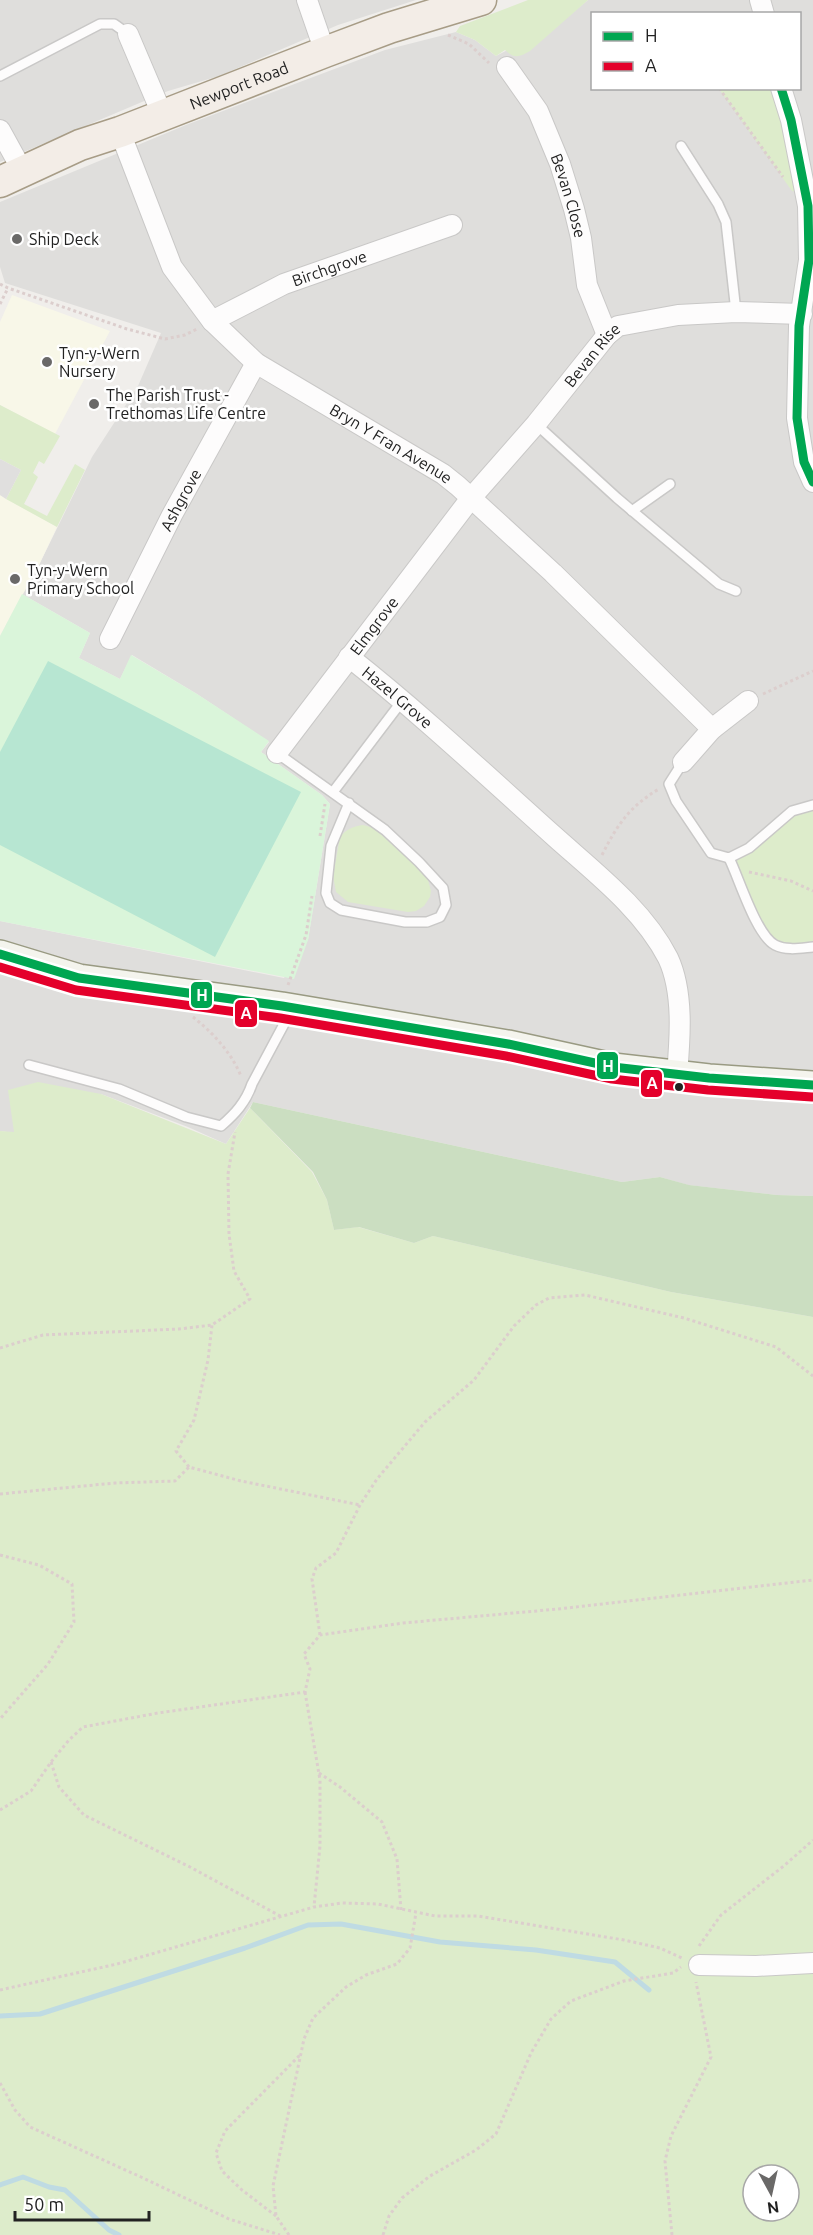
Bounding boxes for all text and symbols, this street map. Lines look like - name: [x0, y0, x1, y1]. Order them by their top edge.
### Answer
- legend: [591, 12, 801, 90]
- text: H: [645, 25, 658, 45]
- text: A: [645, 55, 657, 75]
- street label: Newport Road: [187, 58, 291, 113]
- street label: Bevan Close: [548, 151, 590, 239]
- place label: Ship Deck: [29, 230, 99, 248]
- marker: Ship Deck: [10, 232, 24, 246]
- street label: Birchgrove: [290, 247, 369, 289]
- street label: Bevan Rise: [560, 319, 624, 390]
- place label: Tyn-y-Wern Nursery: [59, 344, 140, 380]
- marker: Tyn-y-Wern Nursery: [40, 355, 54, 369]
- place label: The Parish Trust - Trethomas Life Centre: [106, 386, 266, 422]
- marker: The Parish Trust - Trethomas Life Centre: [87, 397, 101, 411]
- street label: Bryn Y Fran Avenue: [327, 400, 456, 487]
- street label: Ashgrove: [157, 466, 205, 534]
- place label: Tyn-y-Wern Primary School: [27, 561, 134, 597]
- marker: Tyn-y-Wern Primary School: [8, 572, 22, 586]
- street label: Elmgrove: [346, 593, 402, 658]
- street label: Hazel Grove: [359, 663, 436, 732]
- line badge: H: [190, 981, 213, 1009]
- text: H: [196, 986, 208, 1004]
- line badge: A: [234, 999, 258, 1028]
- text: A: [240, 1004, 252, 1022]
- line badge: H: [596, 1051, 619, 1080]
- text: H: [602, 1057, 614, 1075]
- line badge: A: [640, 1069, 663, 1098]
- text: A: [646, 1074, 658, 1092]
- unlabelled marker: [673, 1081, 685, 1093]
- north arrow: [741, 2163, 801, 2223]
- scale bar: [15, 2184, 148, 2222]
- text: 50 m: [24, 2194, 64, 2214]
- text: N: [766, 2198, 780, 2218]

